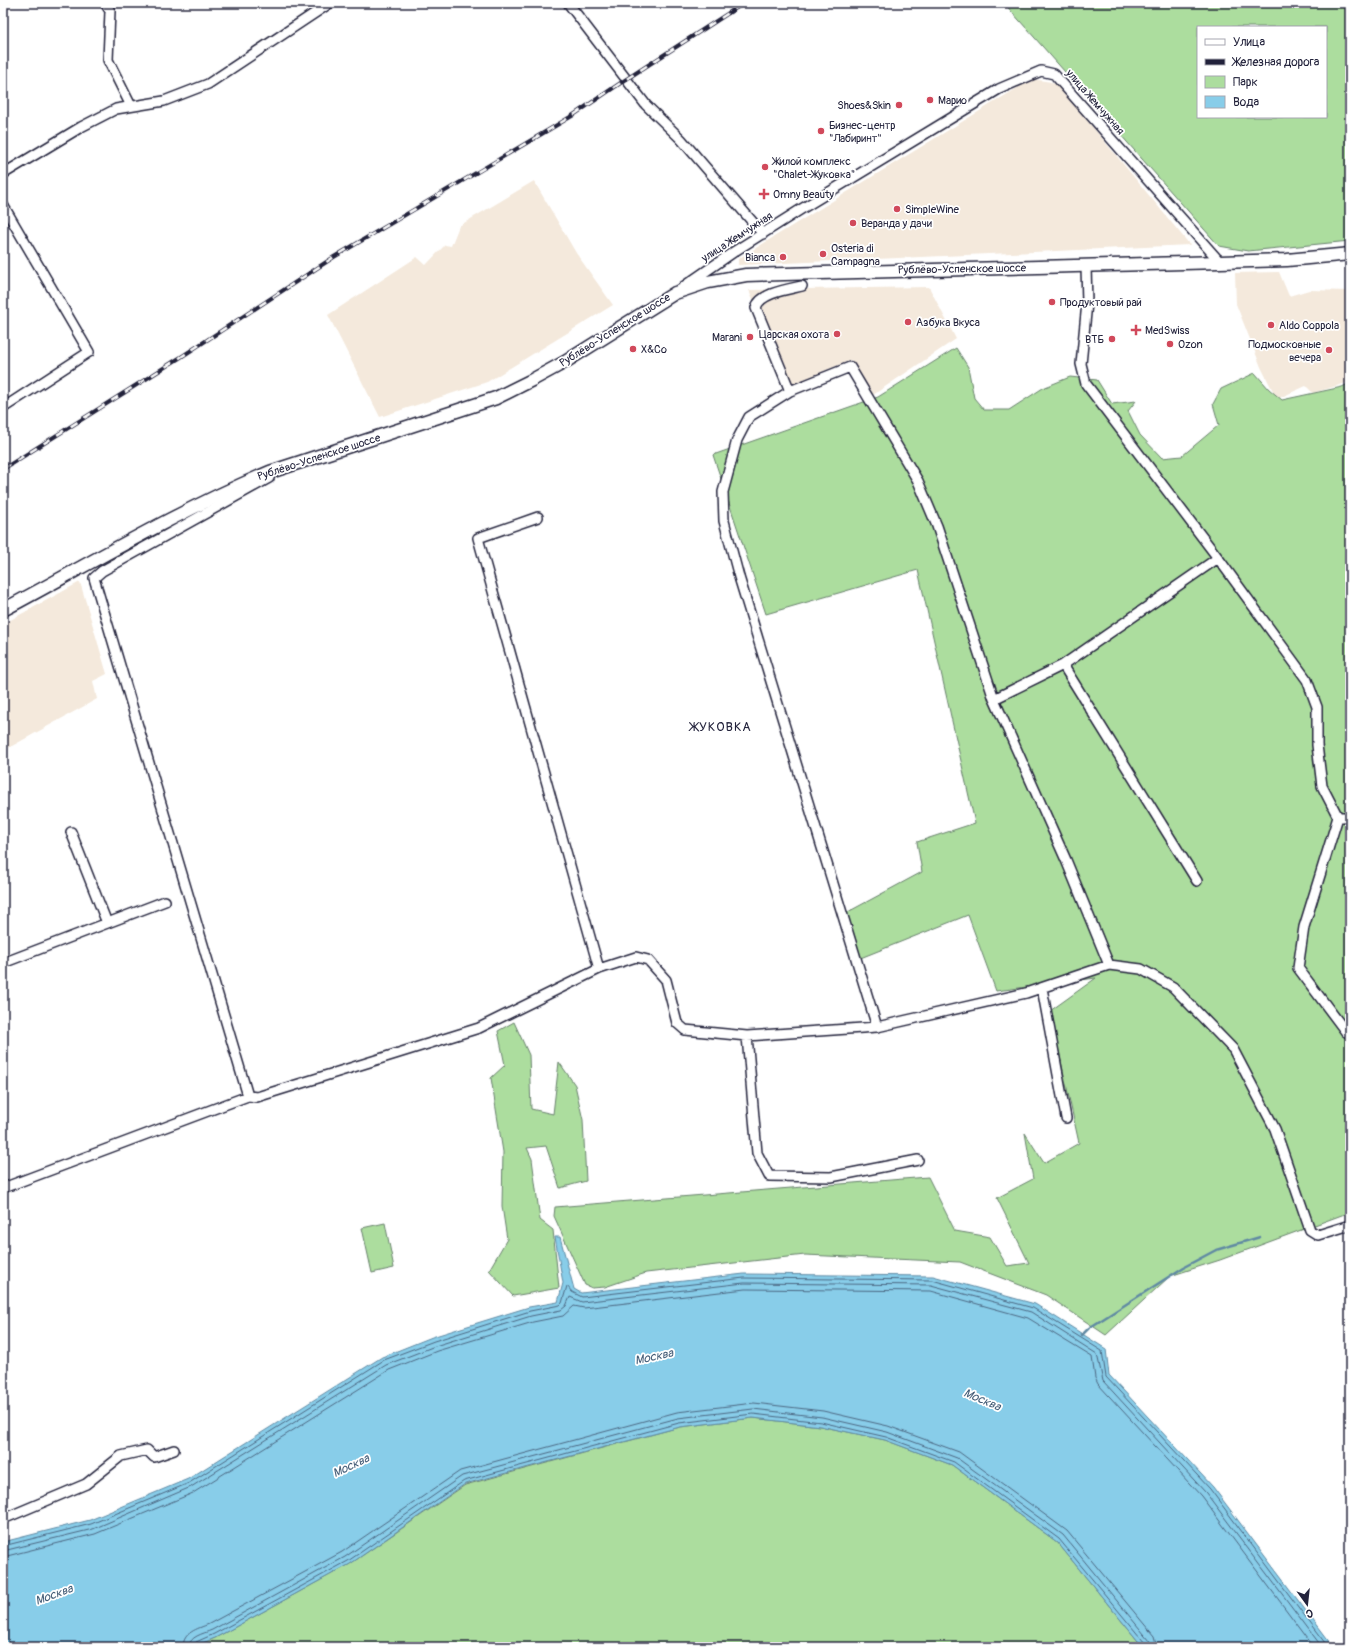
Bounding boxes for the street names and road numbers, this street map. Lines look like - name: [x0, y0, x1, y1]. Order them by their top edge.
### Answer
- street label: улица Жемчужная: [1062, 66, 1127, 137]
- street label: улица Жемчужная: [698, 209, 775, 265]
- street label: Рублёво-Успенское шоссе: [898, 261, 1027, 277]
- street label: Рублёво-Успенское шоссе: [557, 290, 673, 369]
- street label: Рублёво-Успенское шоссе: [256, 431, 383, 483]

